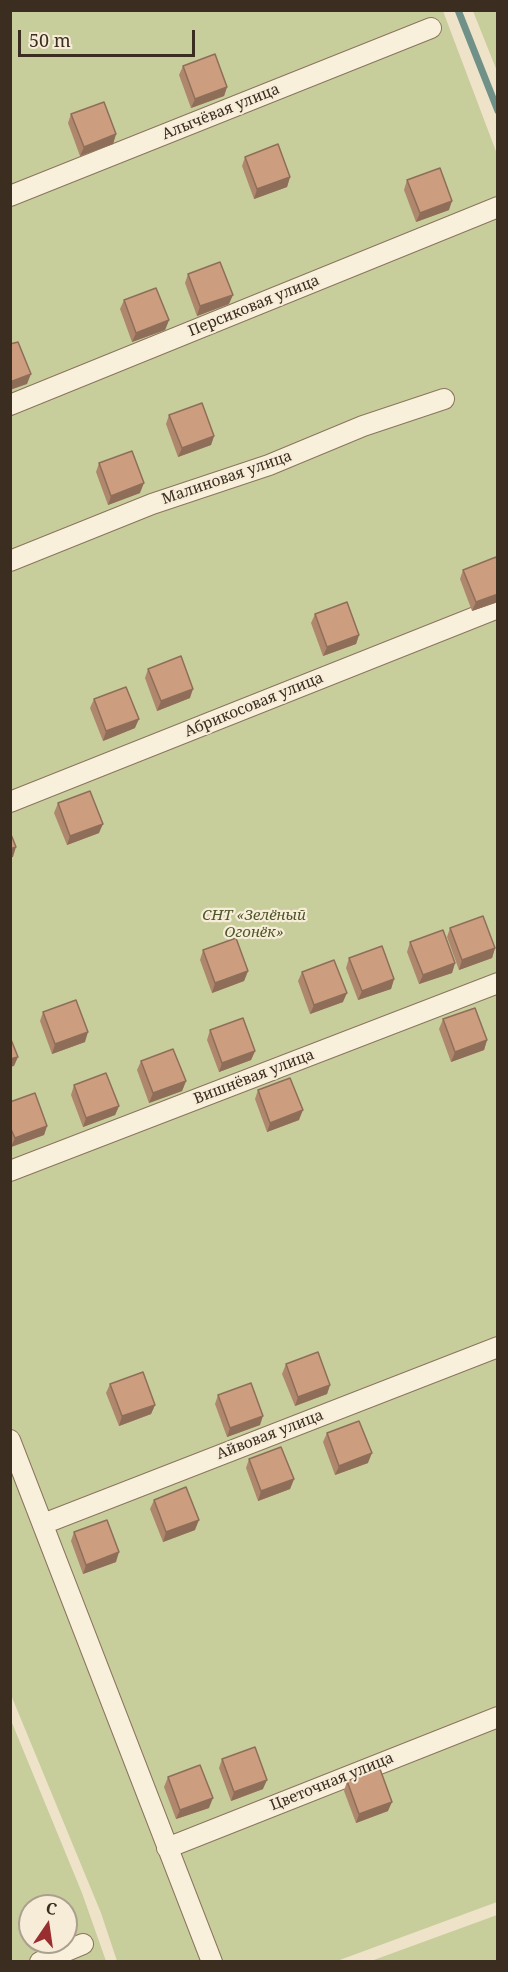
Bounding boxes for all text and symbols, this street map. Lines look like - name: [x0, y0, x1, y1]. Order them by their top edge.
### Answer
- scale bar: [21, 18, 198, 56]
- text: 50 m: [29, 28, 71, 52]
- street label: Алычёвая улица: [160, 80, 282, 144]
- street label: Персиковая улица: [186, 271, 322, 341]
- street label: Малиновая улица: [160, 447, 294, 509]
- street label: Абрикосовая улица: [182, 669, 326, 741]
- park label: СНТ «Зелёный Огонёк»: [202, 907, 306, 942]
- street label: Вишнёвая улица: [191, 1046, 317, 1108]
- street label: Айвовая улица: [214, 1406, 326, 1464]
- street label: Цветочная улица: [268, 1749, 396, 1815]
- north arrow: [18, 1894, 78, 1954]
- text: С: [44, 1897, 59, 1920]

